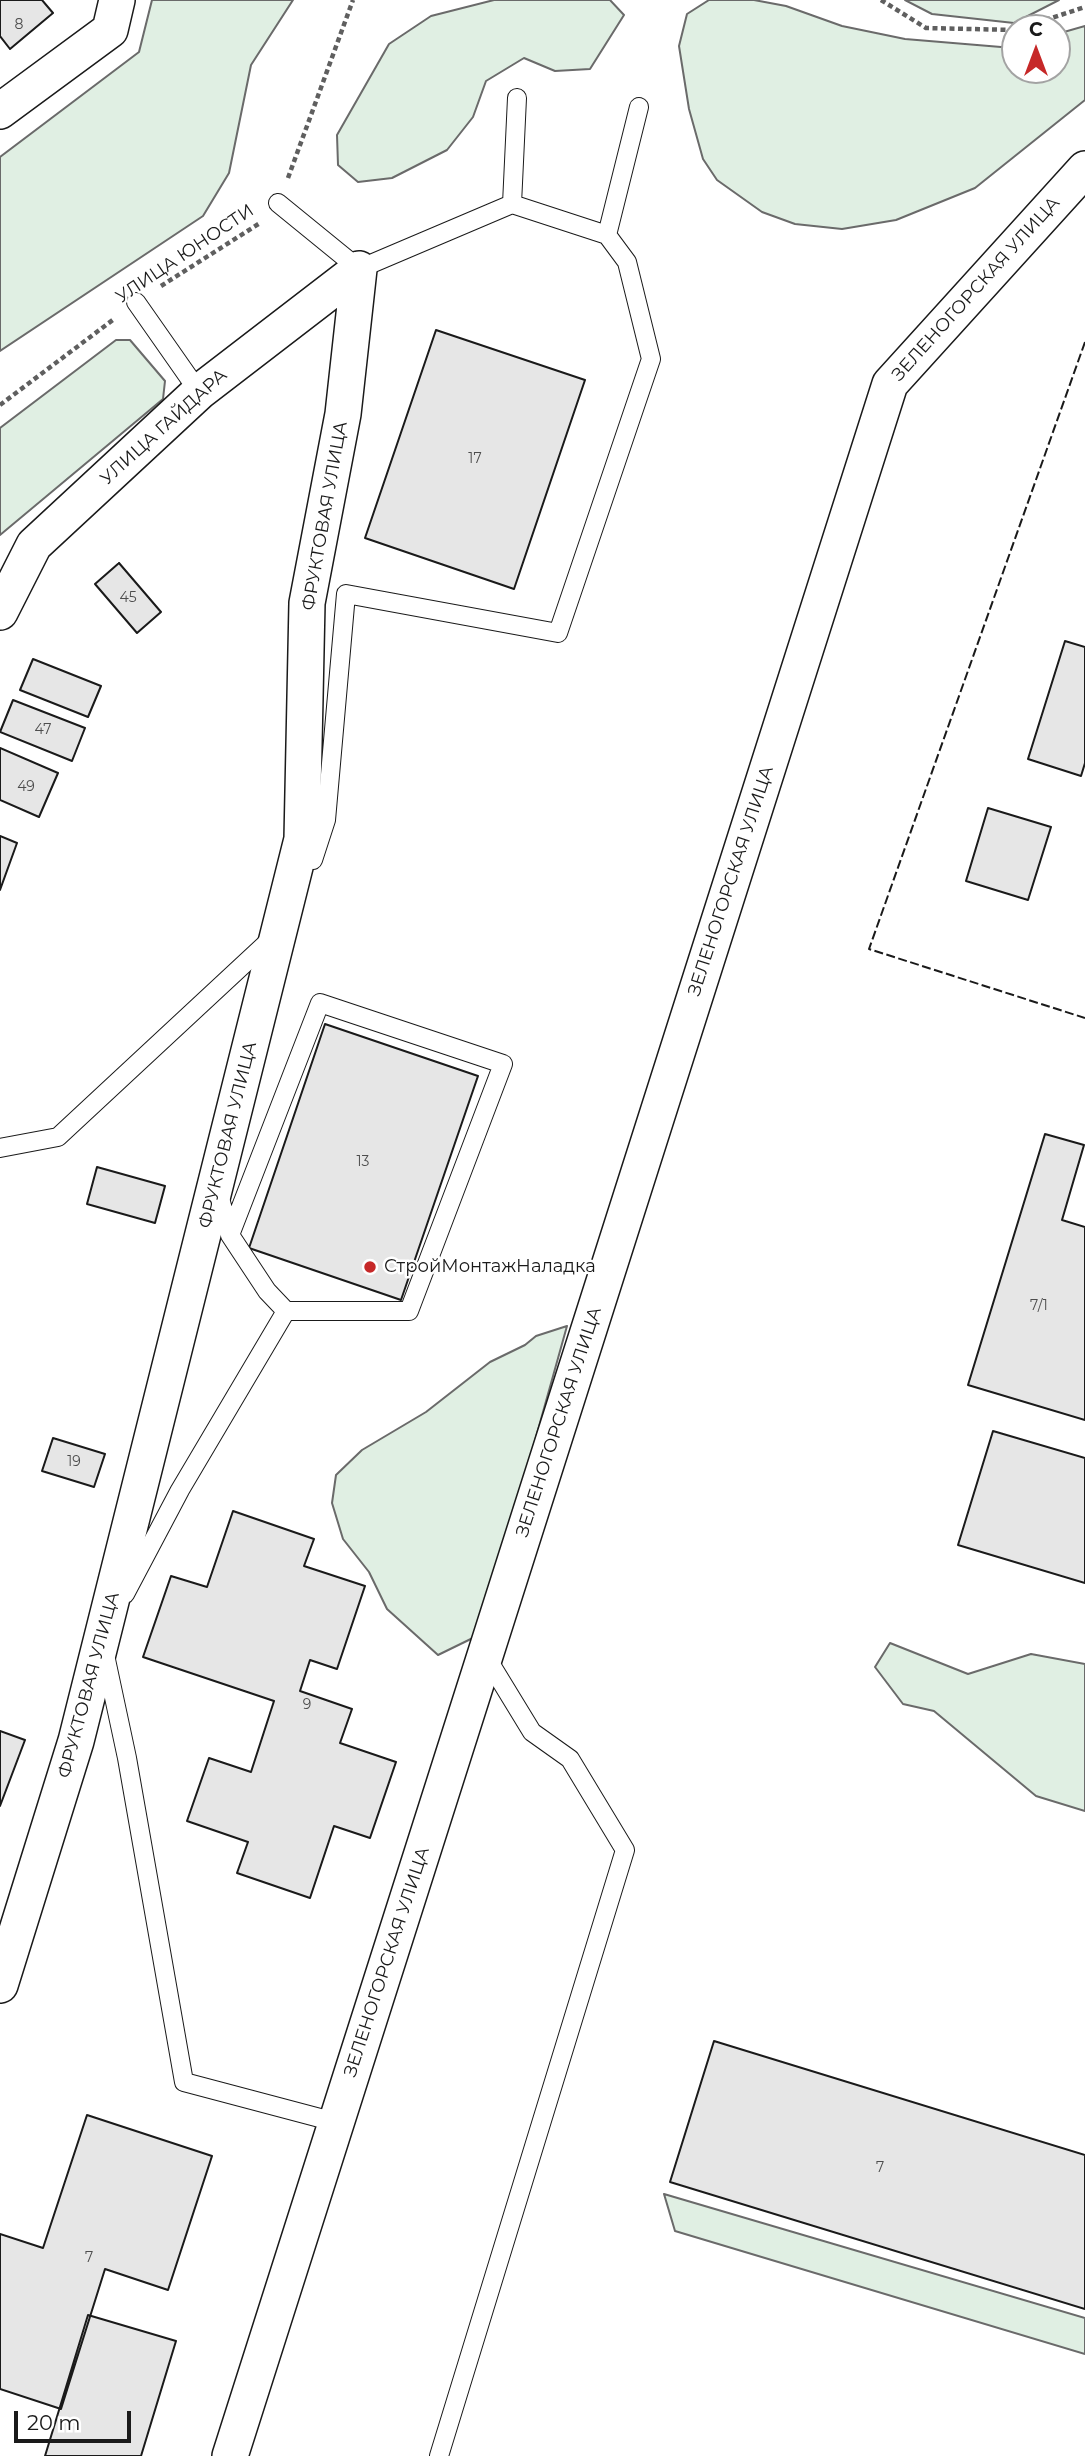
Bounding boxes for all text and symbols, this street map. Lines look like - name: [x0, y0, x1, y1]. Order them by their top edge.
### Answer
- north arrow: [1001, 14, 1071, 84]
- house number: 8: [15, 17, 23, 33]
- text: С: [1029, 18, 1043, 41]
- street label: ЗЕЛЕНОГОРСКАЯ УЛИЦА: [888, 192, 1064, 386]
- street label: УЛИЦА ЮНОСТИ: [112, 200, 258, 308]
- street label: УЛИЦА ГАЙДАРА: [96, 365, 232, 489]
- street label: ФРУКТОВАЯ УЛИЦА: [298, 420, 352, 612]
- house number: 17: [468, 451, 482, 467]
- house number: 45: [119, 590, 137, 606]
- house number: 47: [35, 722, 51, 738]
- street label: ЗЕЛЕНОГОРСКАЯ УЛИЦА: [684, 763, 778, 999]
- house number: 49: [17, 779, 35, 795]
- street label: ФРУКТОВАЯ УЛИЦА: [194, 1039, 262, 1231]
- house number: 13: [357, 1154, 369, 1170]
- place label: СтройМонтажНаладка: [384, 1256, 596, 1278]
- marker: СтройМонтажНаладка: [362, 1259, 378, 1275]
- house number: 7/1: [1030, 1298, 1048, 1314]
- street label: ЗЕЛЕНОГОРСКАЯ УЛИЦА: [512, 1304, 606, 1540]
- house number: 19: [67, 1454, 81, 1470]
- street label: ФРУКТОВАЯ УЛИЦА: [54, 1590, 124, 1780]
- house number: 9: [303, 1697, 311, 1713]
- street label: ЗЕЛЕНОГОРСКАЯ УЛИЦА: [340, 1844, 434, 2080]
- house number: 7: [876, 2160, 884, 2176]
- house number: 7: [85, 2250, 93, 2266]
- scale bar: [18, 2396, 135, 2440]
- text: 20 m: [27, 2410, 81, 2435]

